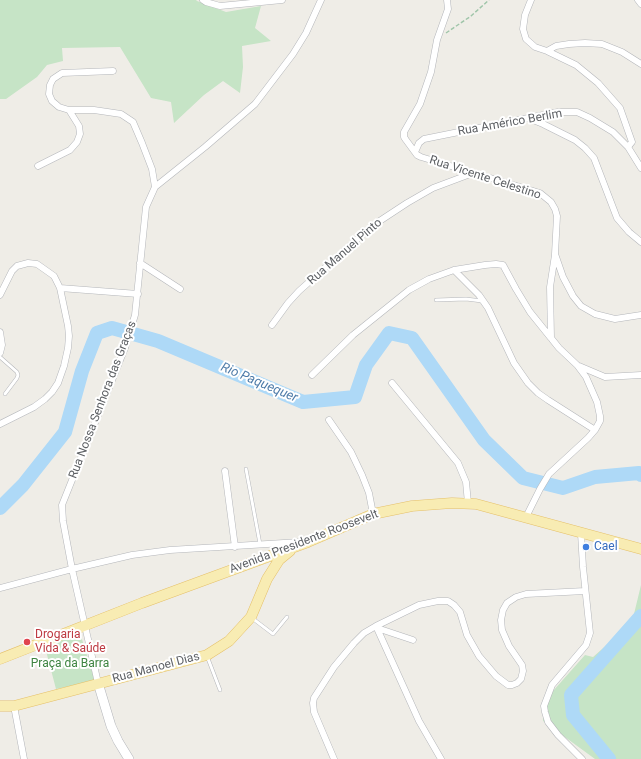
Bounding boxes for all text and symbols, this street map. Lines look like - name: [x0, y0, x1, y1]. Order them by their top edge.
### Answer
- street label: Rua Américo Berlim: [457, 107, 563, 139]
- street label: Rua Vicente Celestino: [427, 153, 543, 203]
- street label: Rua Manuel Pinto: [305, 216, 385, 288]
- street label: Rua Nossa Senhora das Graças: [66, 319, 140, 481]
- water label: Rio Paquequer: [218, 360, 300, 406]
- street label: Avenida Presidente Roosevelt: [228, 507, 380, 577]
- place label: Cael: [594, 540, 618, 554]
- marker: Cael: [581, 542, 591, 552]
- place label: Drogaria Vida & Saúde: [35, 628, 106, 656]
- marker: Drogaria Vida & Saúde: [22, 637, 32, 647]
- street label: Rua Manoel Dias: [111, 649, 201, 687]
- park label: Praça da Barra: [31, 657, 109, 671]

